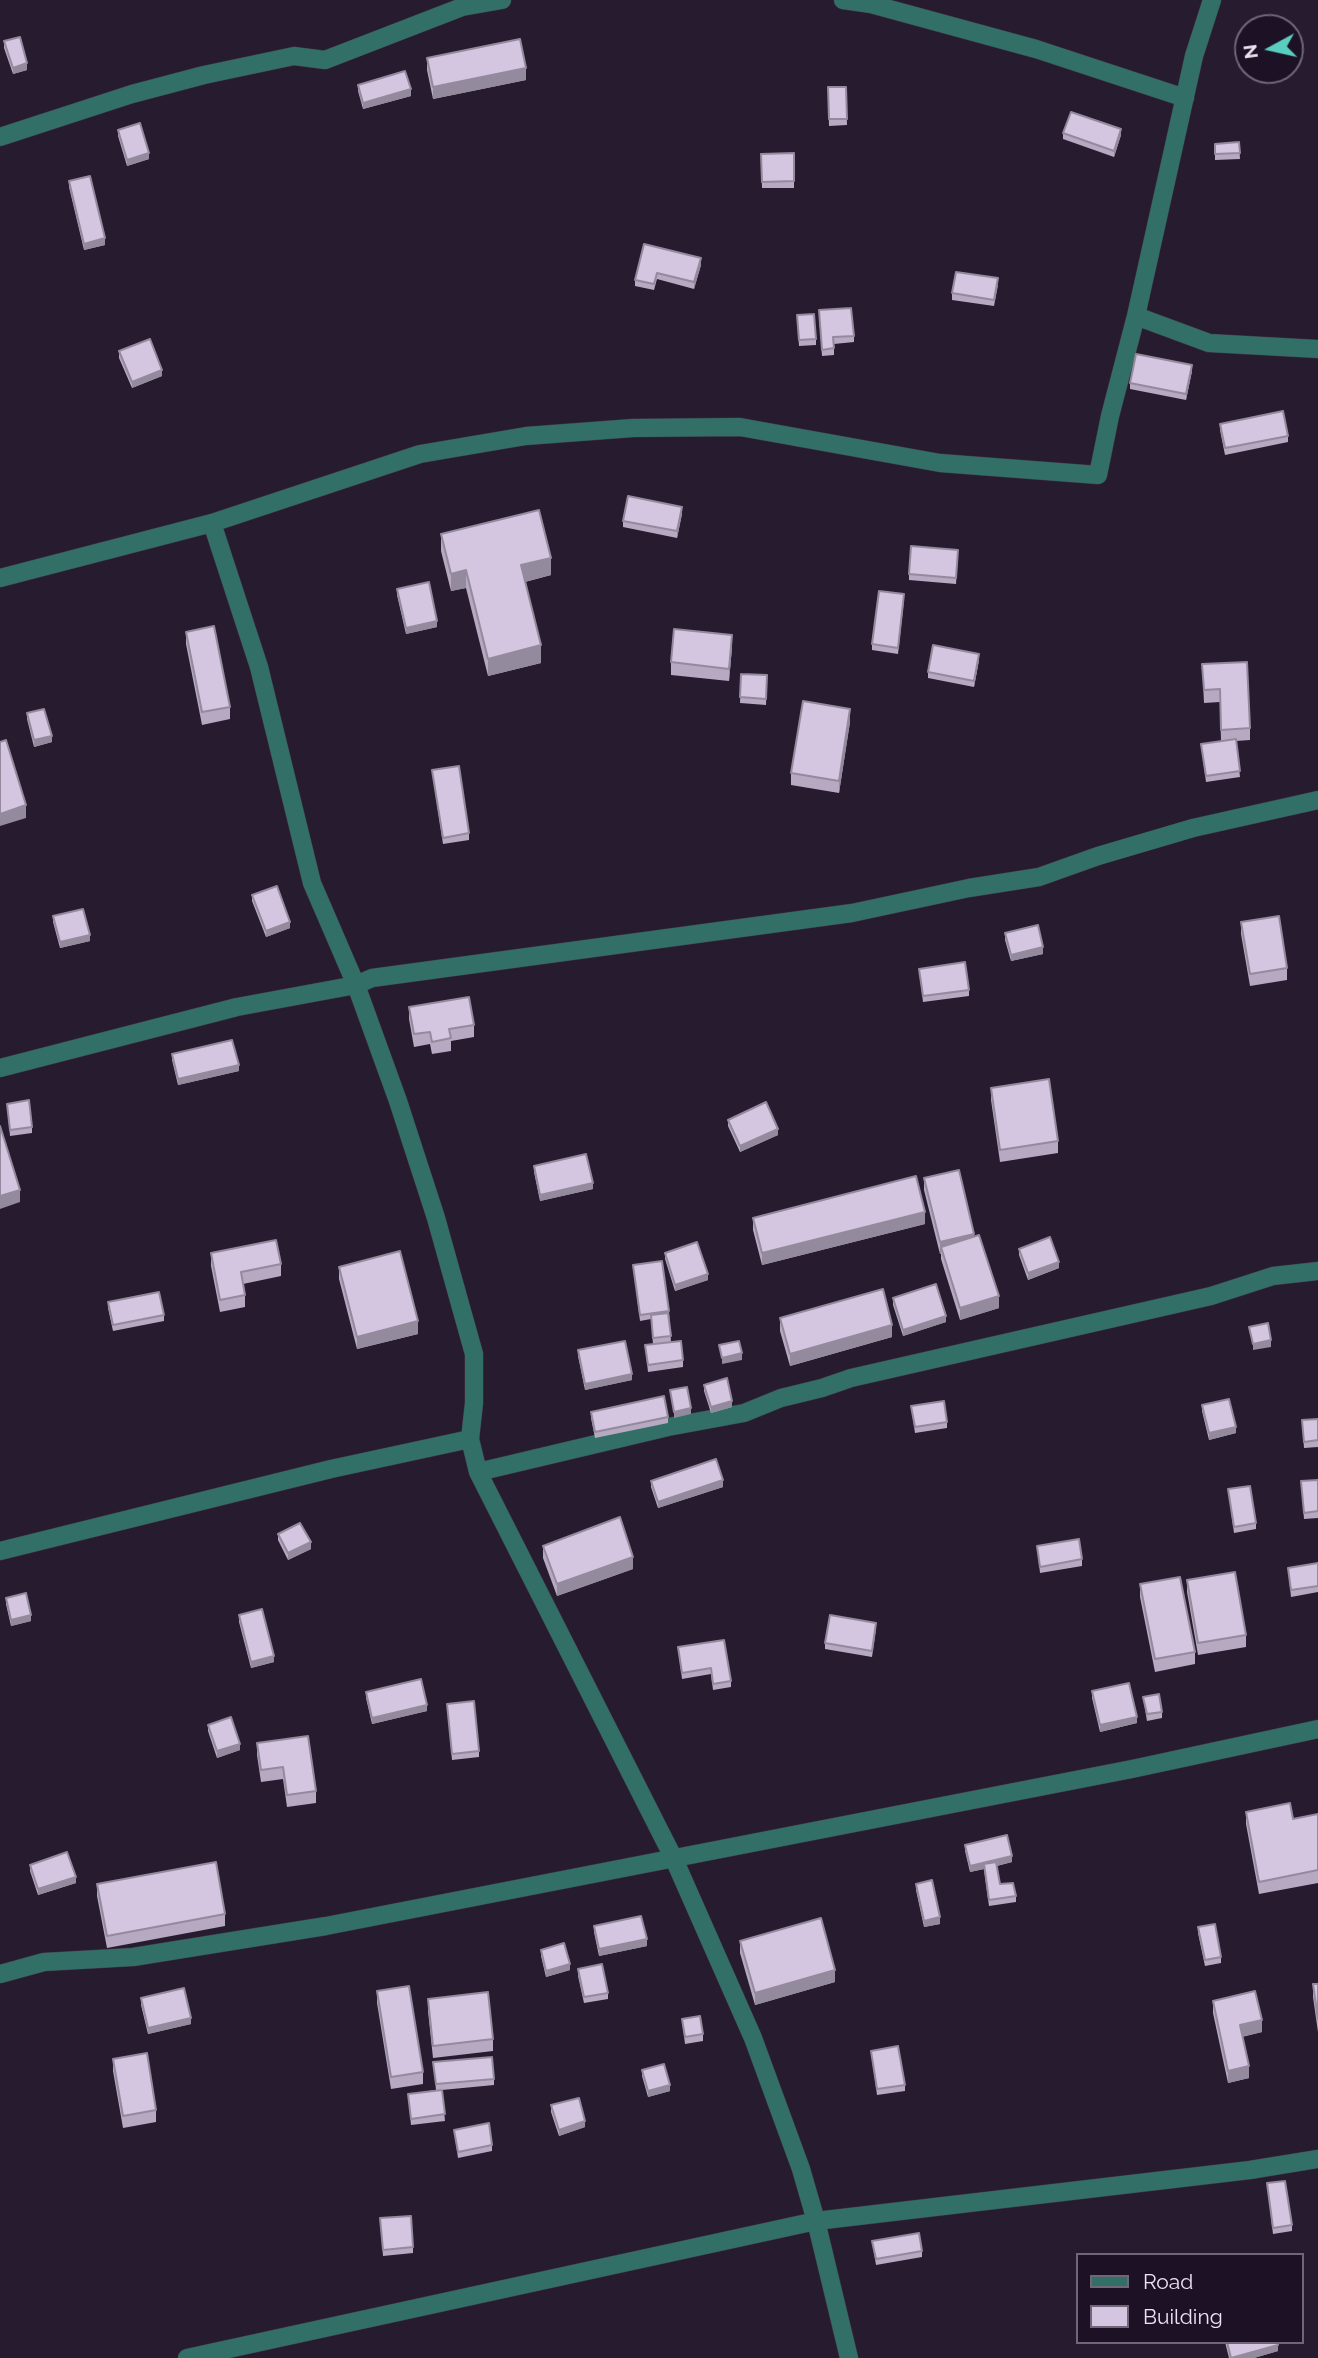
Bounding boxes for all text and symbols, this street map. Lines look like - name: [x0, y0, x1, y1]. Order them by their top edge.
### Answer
- north arrow: [1234, 14, 1304, 84]
- text: N: [1238, 43, 1262, 60]
- legend: [1076, 2253, 1304, 2344]
- text: Road: [1143, 2269, 1193, 2294]
- text: Building: [1143, 2304, 1223, 2329]

